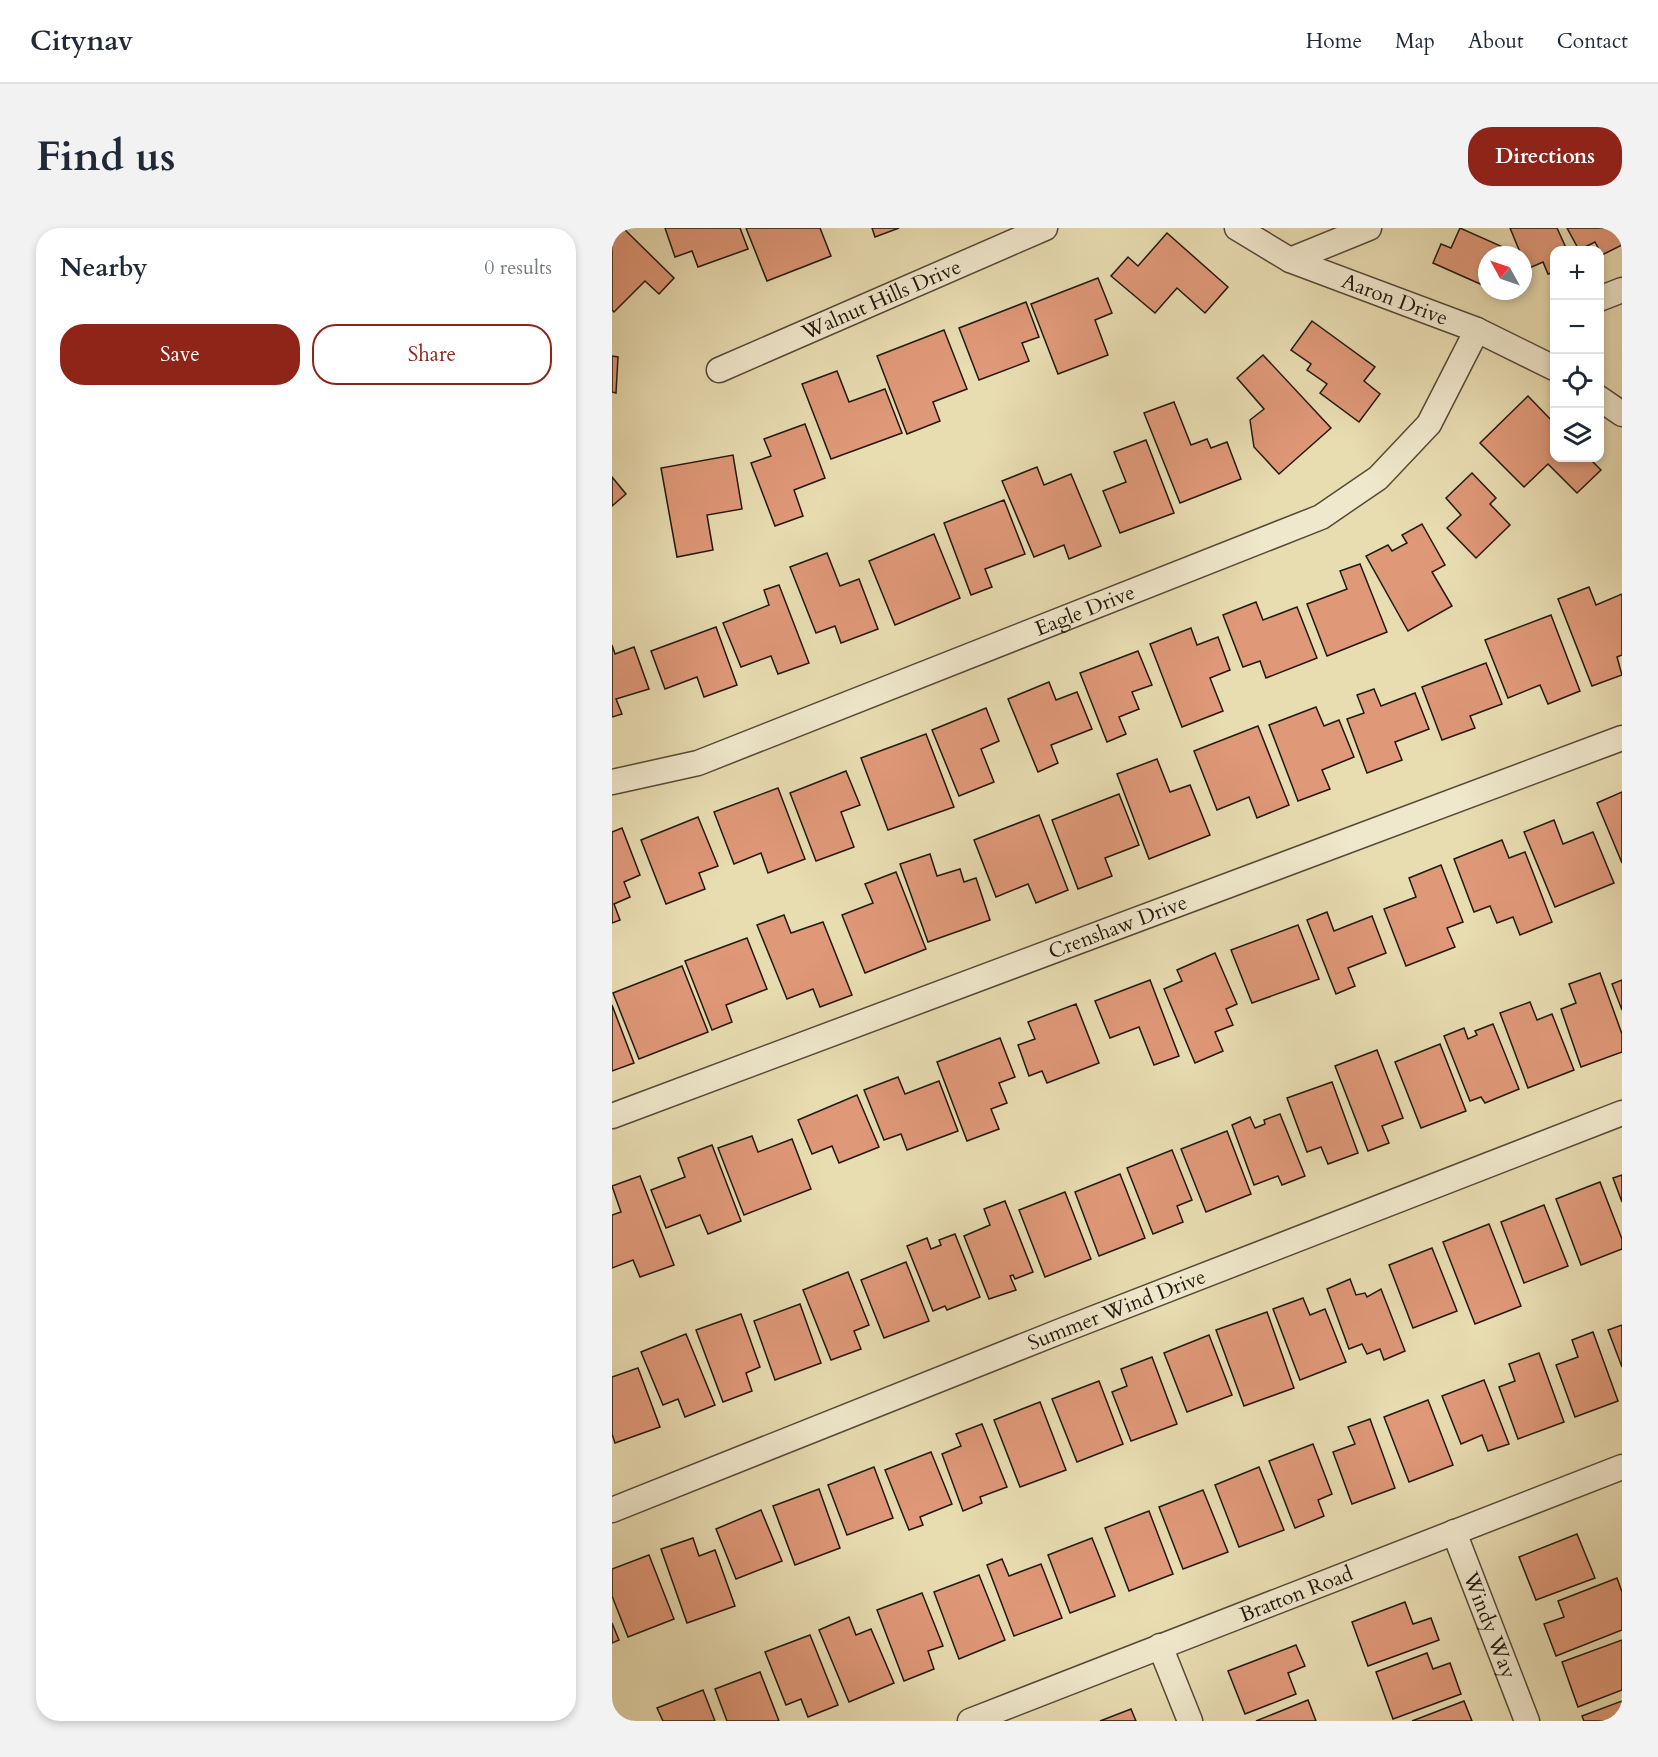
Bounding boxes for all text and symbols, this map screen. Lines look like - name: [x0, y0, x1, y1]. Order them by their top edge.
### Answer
- text: Citynav: [30, 22, 133, 60]
- text: Home: [1306, 27, 1362, 56]
- text: Map: [1395, 27, 1435, 56]
- text: About: [1468, 27, 1524, 56]
- text: Contact: [1557, 27, 1628, 56]
- button: Directions: [1468, 127, 1622, 186]
- text: Find us: [36, 128, 176, 185]
- north arrow: [1478, 246, 1532, 300]
- map controls: [1550, 246, 1604, 462]
- button: +: [1550, 246, 1604, 300]
- text: Nearby: [60, 250, 148, 285]
- street label: Walnut Hills Drive: [796, 252, 966, 348]
- text: 0 results: [484, 254, 552, 281]
- street label: Aaron Drive: [1338, 267, 1452, 333]
- button: −: [1550, 300, 1604, 354]
- button: Save: [60, 324, 300, 385]
- button: Share: [312, 324, 552, 385]
- button: locate: [1550, 354, 1604, 408]
- button: layers: [1550, 408, 1604, 462]
- street label: Eagle Drive: [1031, 578, 1139, 644]
- street label: Crenshaw Drive: [1044, 888, 1191, 966]
- street label: Summer Wind Drive: [1023, 1262, 1210, 1358]
- street label: Bratton Road: [1235, 1559, 1357, 1630]
- street label: Windy Way: [1455, 1567, 1523, 1683]

